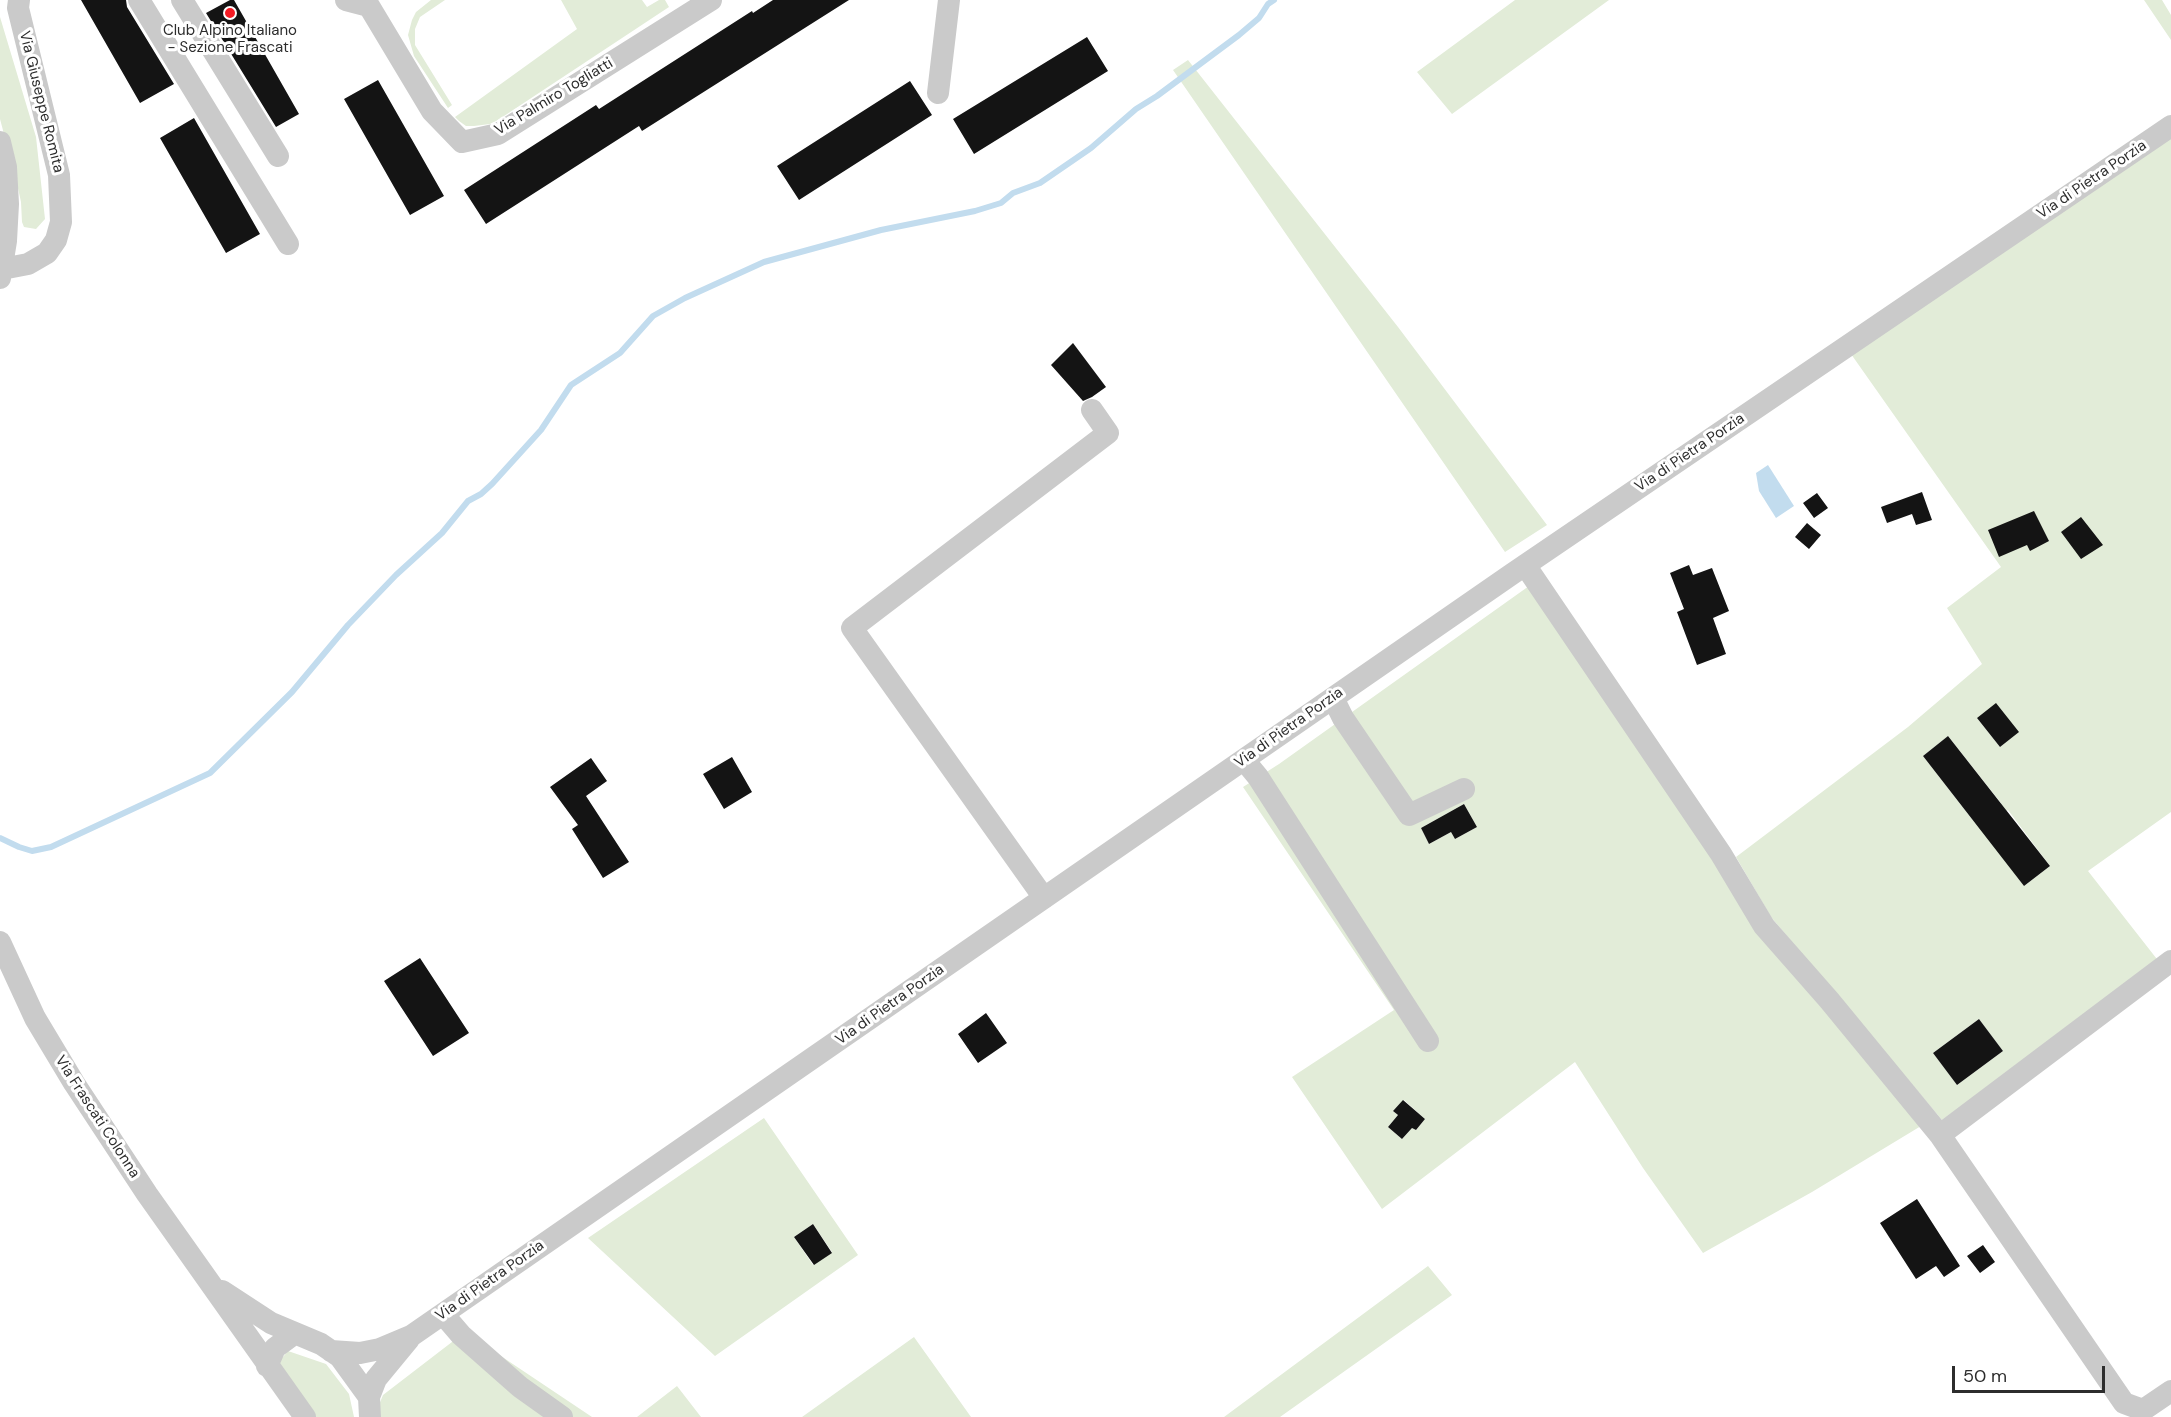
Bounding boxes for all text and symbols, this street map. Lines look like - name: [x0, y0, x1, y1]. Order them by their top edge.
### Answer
- marker: Club Alpino Italiano - Sezione Frascati: [223, 6, 237, 20]
- place label: Club Alpino Italiano - Sezione Frascati: [163, 22, 297, 57]
- street label: Via Giuseppe Romita: [15, 29, 67, 175]
- street label: Via Palmiro Togliatti: [491, 55, 617, 139]
- street label: Via di Pietra Porzia: [2034, 137, 2150, 223]
- street label: Via di Pietra Porzia: [1632, 410, 1748, 496]
- street label: Via di Pietra Porzia: [1231, 684, 1347, 772]
- street label: Via di Pietra Porzia: [832, 961, 948, 1049]
- street label: Via Frascati Colonna: [51, 1052, 143, 1182]
- street label: Via di Pietra Porzia: [432, 1237, 548, 1325]
- scale bar: [1955, 1354, 2108, 1392]
- text: 50 m: [1963, 1364, 2007, 1388]

